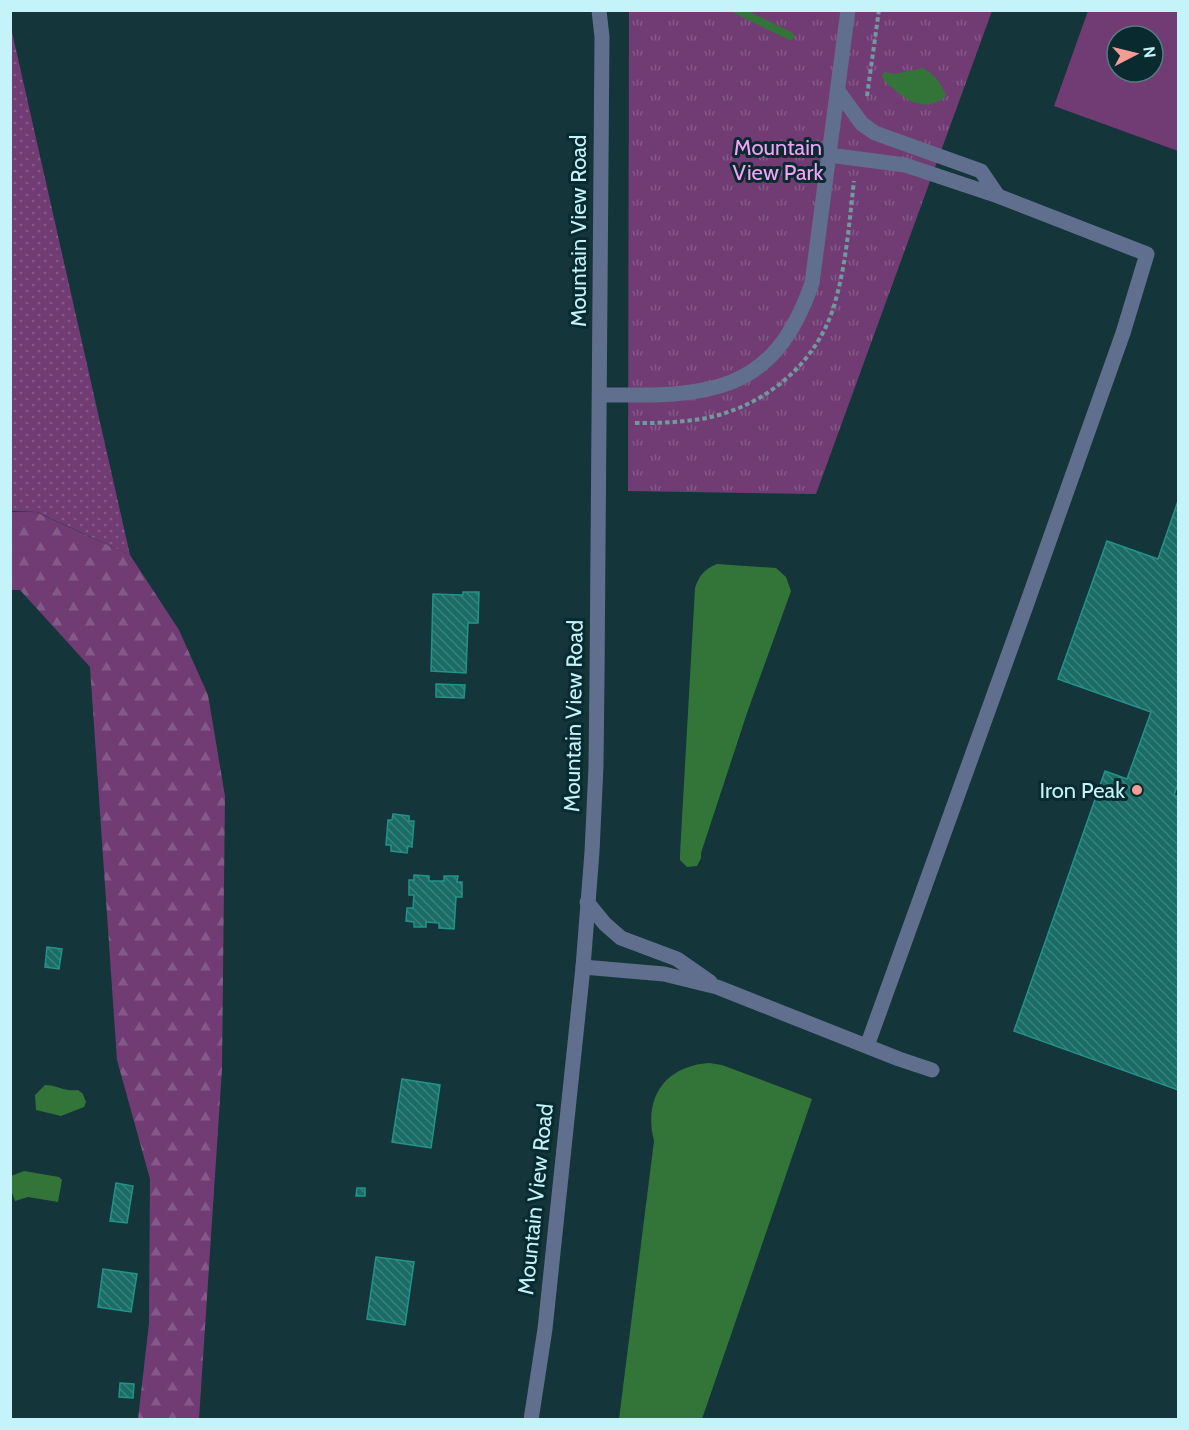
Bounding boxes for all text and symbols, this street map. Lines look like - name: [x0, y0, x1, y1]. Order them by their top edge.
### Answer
- north arrow: [1105, 24, 1165, 84]
- text: N: [1139, 45, 1160, 59]
- park label: Mountain View Park: [733, 134, 824, 186]
- street label: Mountain View Road: [565, 135, 592, 327]
- street label: Mountain View Road: [558, 620, 589, 812]
- place label: Iron Peak: [1040, 777, 1125, 804]
- marker: Iron Peak: [1130, 783, 1144, 797]
- street label: Mountain View Road: [512, 1102, 559, 1296]

